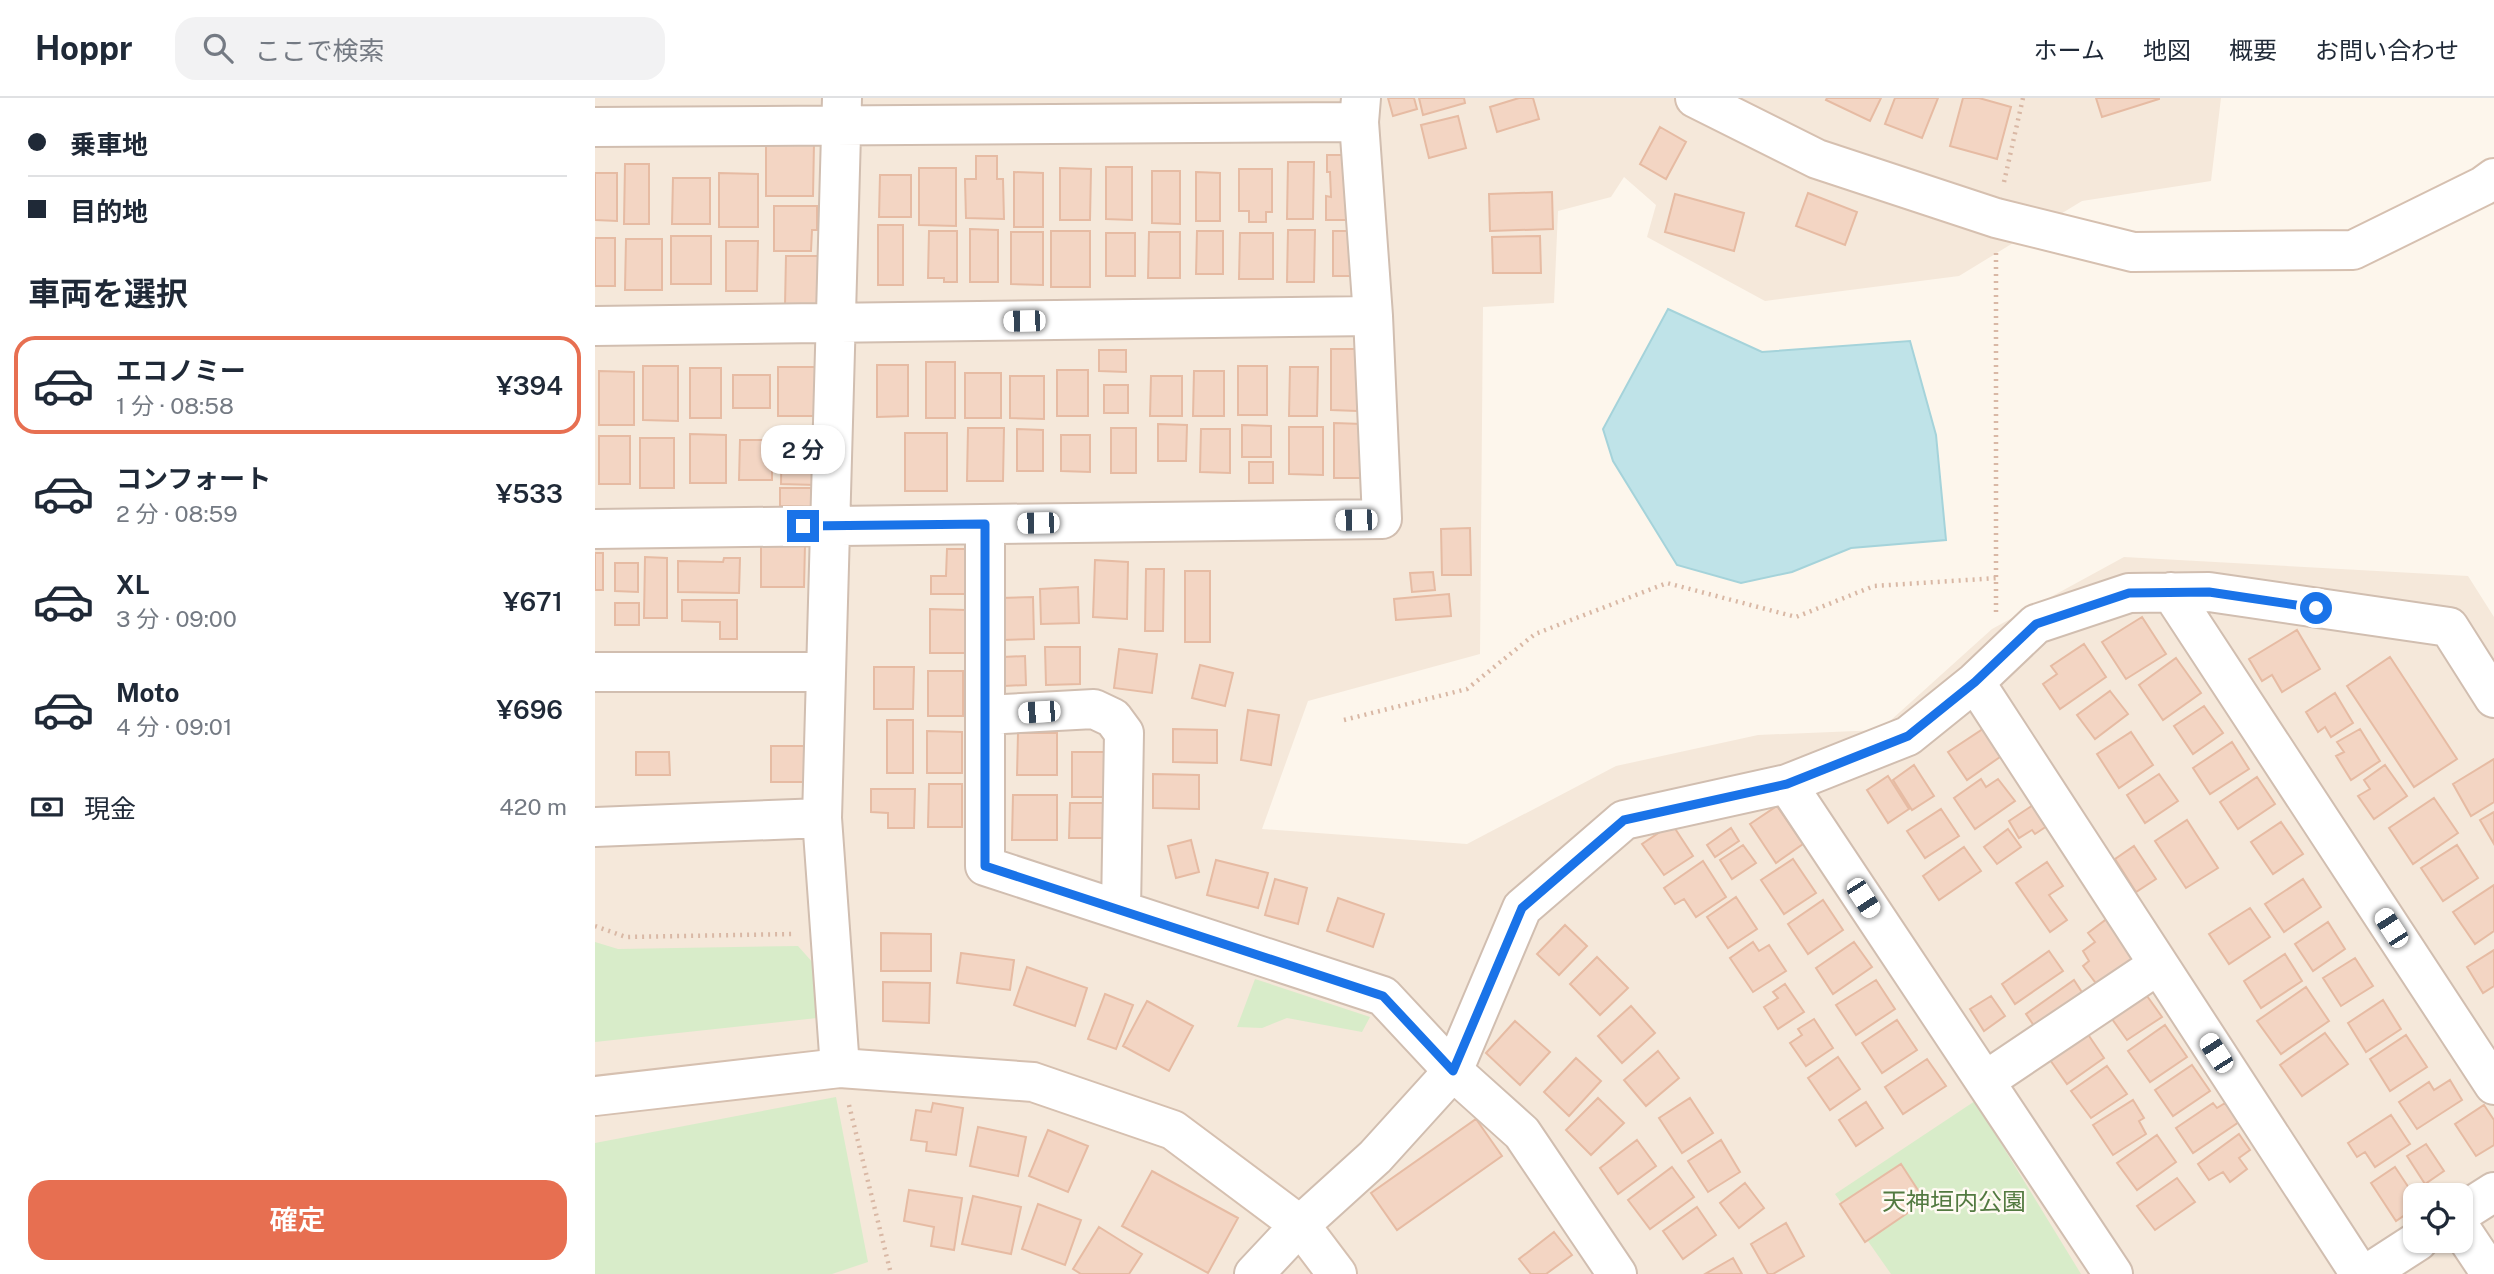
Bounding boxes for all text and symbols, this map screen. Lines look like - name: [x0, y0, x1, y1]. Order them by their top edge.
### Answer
- search box: [175, 17, 665, 80]
- text: Hoppr: [35, 29, 133, 67]
- icon: search: [199, 29, 237, 67]
- text: ここで検索: [255, 35, 385, 66]
- text: ホーム: [2034, 36, 2105, 64]
- text: 地図: [2143, 36, 2191, 64]
- text: 概要: [2229, 36, 2277, 64]
- text: お問い合わせ: [2315, 36, 2459, 64]
- text: 乗車地: [70, 129, 148, 160]
- text: 目的地: [70, 196, 148, 227]
- text: 車両を選択: [28, 275, 188, 312]
- car: [1003, 310, 1046, 332]
- icon: car: [32, 354, 95, 417]
- text: エコノミー: [116, 355, 246, 386]
- text: ¥394: [496, 370, 563, 401]
- text: 1 分 · 08:58: [116, 392, 234, 419]
- callout: 2 分: [761, 424, 845, 474]
- text: 2 分: [782, 436, 824, 463]
- icon: car: [32, 462, 95, 525]
- text: コンフォート: [116, 463, 271, 494]
- text: ¥533: [496, 478, 563, 509]
- text: 2 分 · 08:59: [116, 500, 238, 527]
- car: [1335, 509, 1378, 531]
- route end: [787, 510, 819, 542]
- car: [1017, 512, 1060, 534]
- text: XL: [116, 569, 150, 600]
- icon: car: [32, 570, 95, 633]
- text: ¥671: [503, 586, 563, 617]
- route start: [2300, 592, 2332, 624]
- text: 3 分 · 09:00: [116, 605, 237, 632]
- text: Moto: [116, 677, 179, 708]
- icon: car: [32, 678, 95, 741]
- text: ¥696: [497, 694, 563, 725]
- car: [1018, 700, 1061, 724]
- text: 4 分 · 09:01: [116, 713, 232, 740]
- icon: cash: [28, 788, 66, 826]
- text: 現金: [84, 793, 136, 824]
- text: 420 m: [499, 793, 567, 820]
- car: [1843, 875, 1884, 921]
- car: [2371, 905, 2412, 951]
- car: [2196, 1030, 2237, 1076]
- button: 確定: [28, 1180, 567, 1260]
- map controls: [2403, 1183, 2473, 1253]
- button: locate: [2403, 1183, 2473, 1253]
- park label: 天神垣内公園: [1882, 1187, 2026, 1215]

